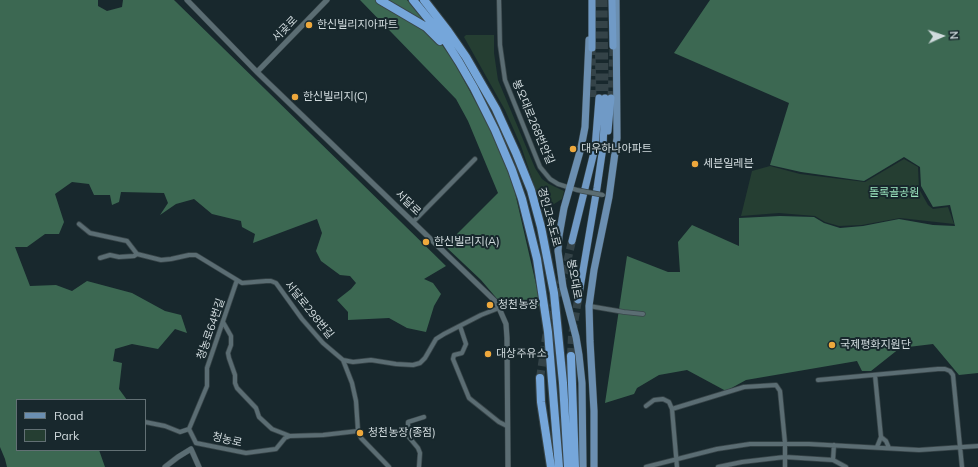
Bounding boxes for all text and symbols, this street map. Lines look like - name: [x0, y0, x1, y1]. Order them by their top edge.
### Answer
- street label: 서곶로: [270, 13, 300, 45]
- north arrow: [922, 16, 962, 56]
- place label: 한신빌리지아파트: [317, 18, 398, 32]
- marker: 한신빌리지아파트: [304, 20, 314, 30]
- text: N: [947, 31, 961, 40]
- street label: 봉오대로268번안길: [509, 78, 557, 166]
- place label: 한신빌리지(C): [303, 90, 368, 104]
- marker: 한신빌리지(C): [290, 92, 300, 102]
- place label: 대우하나아파트: [581, 142, 652, 156]
- marker: 대우하나아파트: [568, 144, 578, 154]
- place label: 세븐일레븐: [703, 157, 754, 171]
- marker: 세븐일레븐: [690, 159, 700, 169]
- street label: 경인고속도로: [535, 186, 563, 248]
- park label: 돌록골공원: [869, 186, 919, 200]
- street label: 서달로: [392, 188, 424, 218]
- place label: 한신빌리지(A): [434, 235, 500, 249]
- marker: 한신빌리지(A): [421, 237, 431, 247]
- street label: 봉오대로: [564, 258, 584, 300]
- street label: 서달로298번길: [282, 278, 336, 342]
- street label: 청농로64번길: [194, 297, 228, 361]
- place label: 청천농장: [498, 298, 538, 312]
- marker: 청천농장: [485, 300, 495, 310]
- place label: 국제평화지원단: [840, 338, 911, 352]
- marker: 국제평화지원단: [827, 340, 837, 350]
- place label: 대상주유소: [496, 347, 547, 361]
- marker: 대상주유소: [483, 349, 493, 359]
- legend: [16, 399, 146, 451]
- text: Road: [54, 408, 83, 423]
- place label: 청천농장(종점): [368, 426, 436, 440]
- text: Park: [54, 428, 79, 443]
- marker: 청천농장(종점): [355, 428, 365, 438]
- street label: 청농로: [211, 430, 243, 450]

